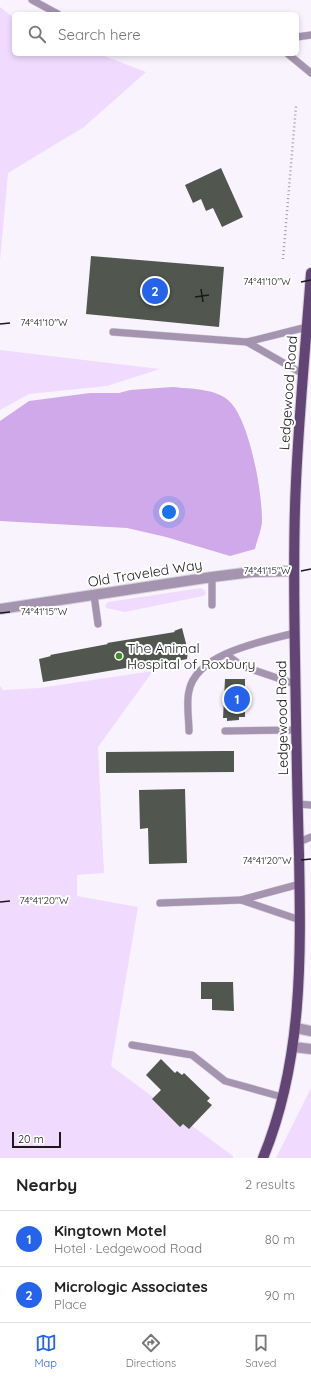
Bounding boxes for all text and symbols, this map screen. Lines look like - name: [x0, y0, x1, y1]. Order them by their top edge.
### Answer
- search box: [12, 12, 299, 56]
- icon: search: [26, 23, 48, 45]
- text: Search here: [58, 25, 141, 44]
- text: 74°41'10"W: [243, 275, 291, 288]
- pin: 2: [142, 276, 168, 306]
- text: 74°41'10"W: [20, 316, 68, 329]
- street label: Ledgewood Road: [275, 335, 301, 451]
- your location: [159, 502, 179, 522]
- street label: Old Traveled Way: [86, 555, 204, 591]
- text: 74°41'15"W: [244, 564, 291, 577]
- text: 74°41'15"W: [21, 605, 68, 618]
- place label: The Animal Hospital of Roxbury: [127, 639, 255, 673]
- marker: The Animal Hospital of Roxbury: [114, 651, 124, 661]
- street label: Ledgewood Road: [272, 661, 292, 775]
- pin: 1: [224, 684, 250, 714]
- text: 74°41'20"W: [242, 854, 292, 867]
- text: 74°41'20"W: [19, 894, 69, 907]
- scale bar: [12, 1130, 61, 1149]
- text: 20 m: [18, 1132, 44, 1146]
- text: Nearby: [16, 1174, 77, 1195]
- text: 2 results: [245, 1176, 295, 1192]
- text: Kingtown Motel: [54, 1221, 167, 1240]
- text: 1: [26, 1231, 32, 1247]
- text: 80 m: [265, 1231, 295, 1247]
- text: Hotel · Ledgewood Road: [54, 1240, 202, 1256]
- text: Micrologic Associates: [54, 1277, 208, 1296]
- text: 2: [25, 1287, 33, 1303]
- text: 90 m: [265, 1287, 295, 1303]
- text: Place: [54, 1296, 87, 1312]
- tab: Map: [34, 1332, 57, 1370]
- tab: Directions: [126, 1332, 176, 1370]
- tab: Saved: [245, 1332, 277, 1370]

